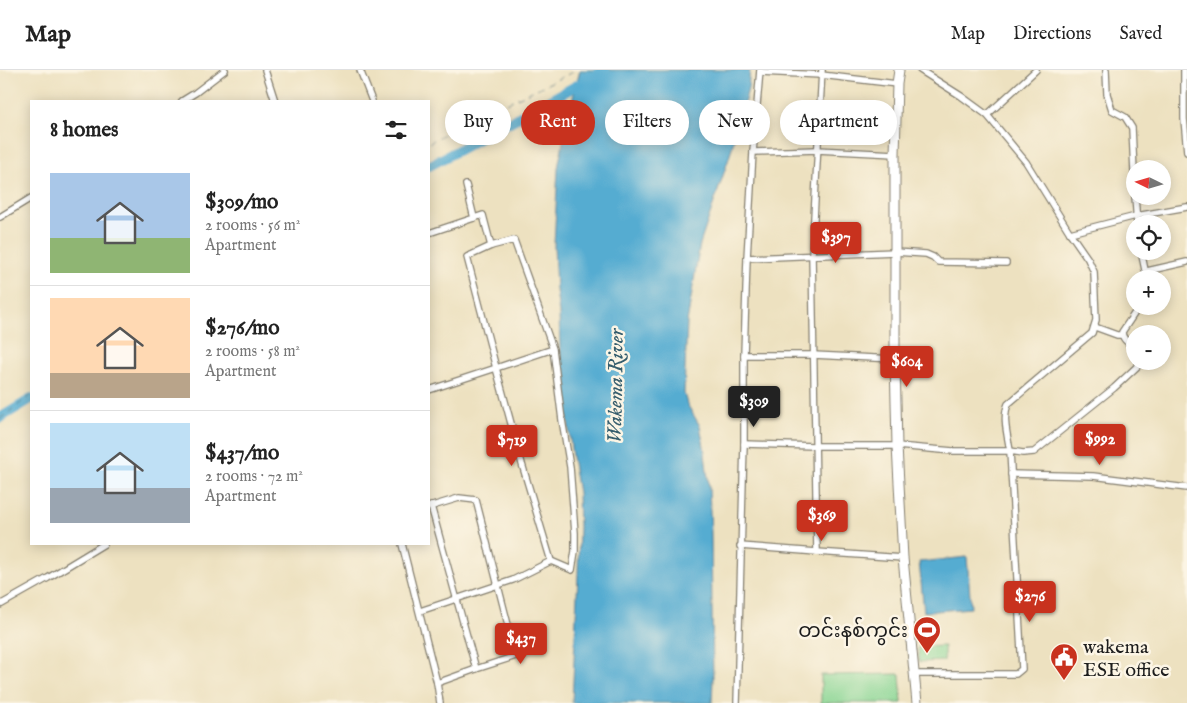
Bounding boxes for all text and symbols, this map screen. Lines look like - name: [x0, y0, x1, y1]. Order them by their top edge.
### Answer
- text: Map: [25, 19, 71, 50]
- text: Map: [951, 23, 985, 46]
- text: Directions: [1013, 23, 1091, 46]
- text: Saved: [1119, 23, 1162, 46]
- chip: Buy: [445, 100, 511, 145]
- chip: Rent: [521, 100, 595, 145]
- chip: Filters: [605, 100, 689, 145]
- chip: New: [699, 100, 770, 145]
- chip: Apartment: [780, 100, 897, 145]
- icon: filters: [382, 116, 410, 144]
- text: 8 homes: [50, 117, 118, 144]
- north arrow: [1126, 160, 1171, 205]
- map controls: [1126, 160, 1171, 370]
- text: $309/mo: [205, 189, 278, 216]
- icon: home: [90, 193, 150, 253]
- button: locate: [1126, 215, 1171, 260]
- text: 2 rooms · 56 m²: [205, 216, 300, 236]
- pin: $397: [806, 222, 866, 264]
- text: $397: [821, 228, 851, 248]
- text: Apartment: [205, 236, 276, 256]
- button: +: [1126, 270, 1171, 315]
- text: $276/mo: [205, 315, 280, 342]
- icon: home: [90, 318, 150, 378]
- button: −: [1126, 325, 1171, 370]
- water label: Wakema River: [602, 328, 631, 443]
- text: 2 rooms · 58 m²: [205, 342, 300, 362]
- pin: $604: [877, 346, 937, 388]
- text: $604: [891, 352, 923, 372]
- text: Apartment: [205, 362, 276, 382]
- pin: $309: [724, 386, 784, 428]
- text: $309: [739, 392, 769, 412]
- pin: $719: [482, 424, 542, 467]
- pin: $992: [1070, 424, 1130, 466]
- text: $992: [1085, 430, 1115, 450]
- text: $719: [497, 431, 527, 451]
- text: $437/mo: [205, 440, 279, 467]
- icon: home: [90, 443, 150, 503]
- text: 2 rooms · 72 m²: [205, 467, 303, 487]
- text: Apartment: [205, 487, 276, 507]
- pin: $369: [792, 500, 852, 542]
- text: $369: [808, 506, 836, 526]
- pin: $276: [1000, 580, 1060, 623]
- text: $276: [1015, 587, 1045, 607]
- sports icon: တင်းနစ်ကွင်း: [912, 615, 942, 654]
- place label: တင်းနစ်ကွင်း: [798, 616, 908, 646]
- pin: $437: [491, 622, 551, 665]
- text: $437: [506, 629, 536, 649]
- place label: wakema ESE office: [1083, 635, 1170, 683]
- public building icon: wakema ESE office: [1049, 642, 1079, 681]

